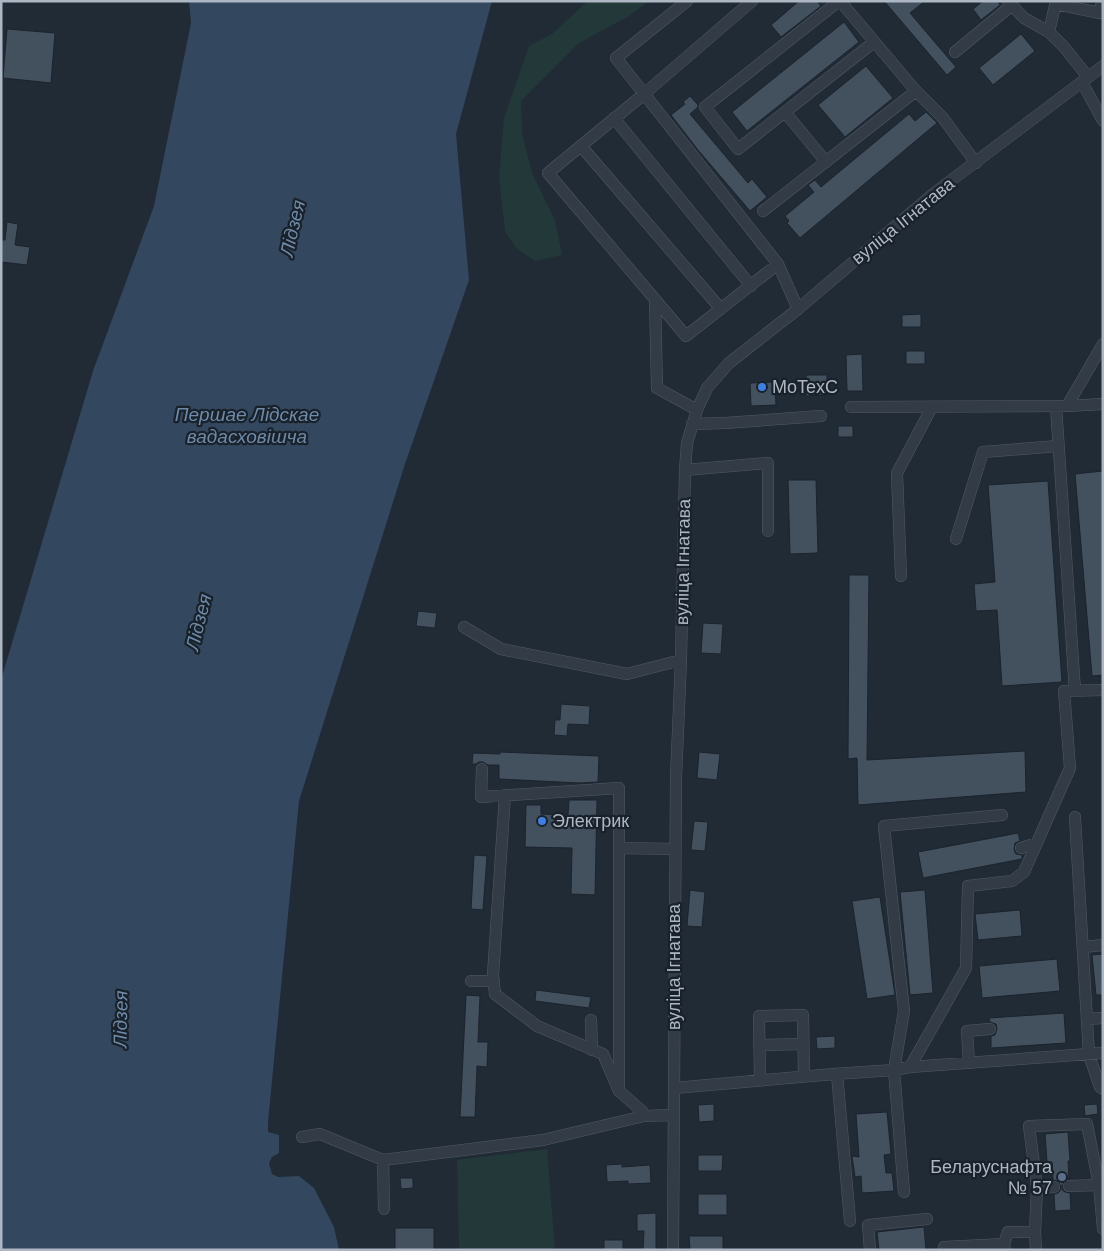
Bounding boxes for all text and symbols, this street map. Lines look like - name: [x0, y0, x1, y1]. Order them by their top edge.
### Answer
- street label: вуліца Ігнатава: [848, 173, 959, 268]
- water label: Лідзея: [275, 198, 309, 260]
- place label: MoTexC: [772, 377, 838, 397]
- marker: MoTexC: [756, 381, 768, 393]
- water label: Першае Лідскае вадасховішча: [175, 404, 319, 447]
- street label: вуліца Ігнатава: [672, 498, 694, 625]
- water label: Лідзея: [181, 592, 216, 654]
- place label: Электрик: [552, 811, 629, 831]
- marker: Электрик: [536, 815, 548, 827]
- street label: вуліца Ігнатава: [664, 903, 684, 1030]
- water label: Лідзея: [109, 990, 131, 1050]
- place label: Беларуснафта № 57: [930, 1157, 1053, 1198]
- marker: Беларуснафта № 57: [1056, 1171, 1068, 1183]

